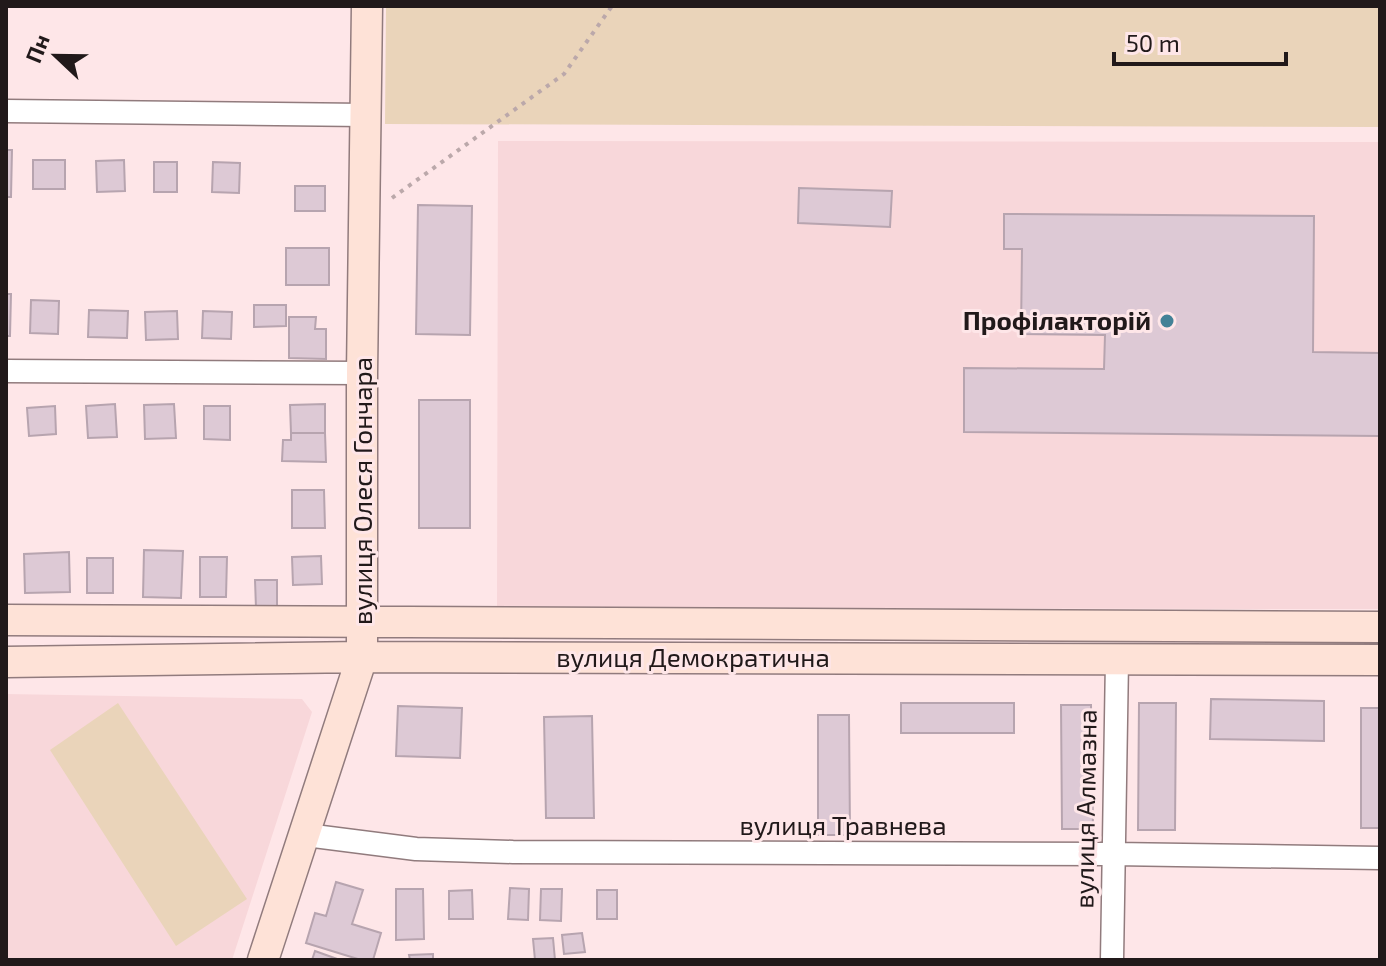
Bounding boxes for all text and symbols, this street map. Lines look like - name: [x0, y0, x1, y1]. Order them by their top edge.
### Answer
- north arrow: [16, 16, 96, 96]
- scale bar: [1114, 16, 1286, 66]
- text: 50 m: [1126, 28, 1180, 57]
- text: Пн: [19, 30, 54, 66]
- place label: Профілакторій: [963, 304, 1151, 335]
- marker: Профілакторій: [1158, 312, 1176, 330]
- street label: вулиця Олеся Гончара: [346, 357, 378, 625]
- street label: вулиця Демократична: [556, 641, 830, 673]
- street label: вулиця Алмазна: [1067, 709, 1103, 909]
- street label: вулиця Травнева: [739, 809, 947, 841]

